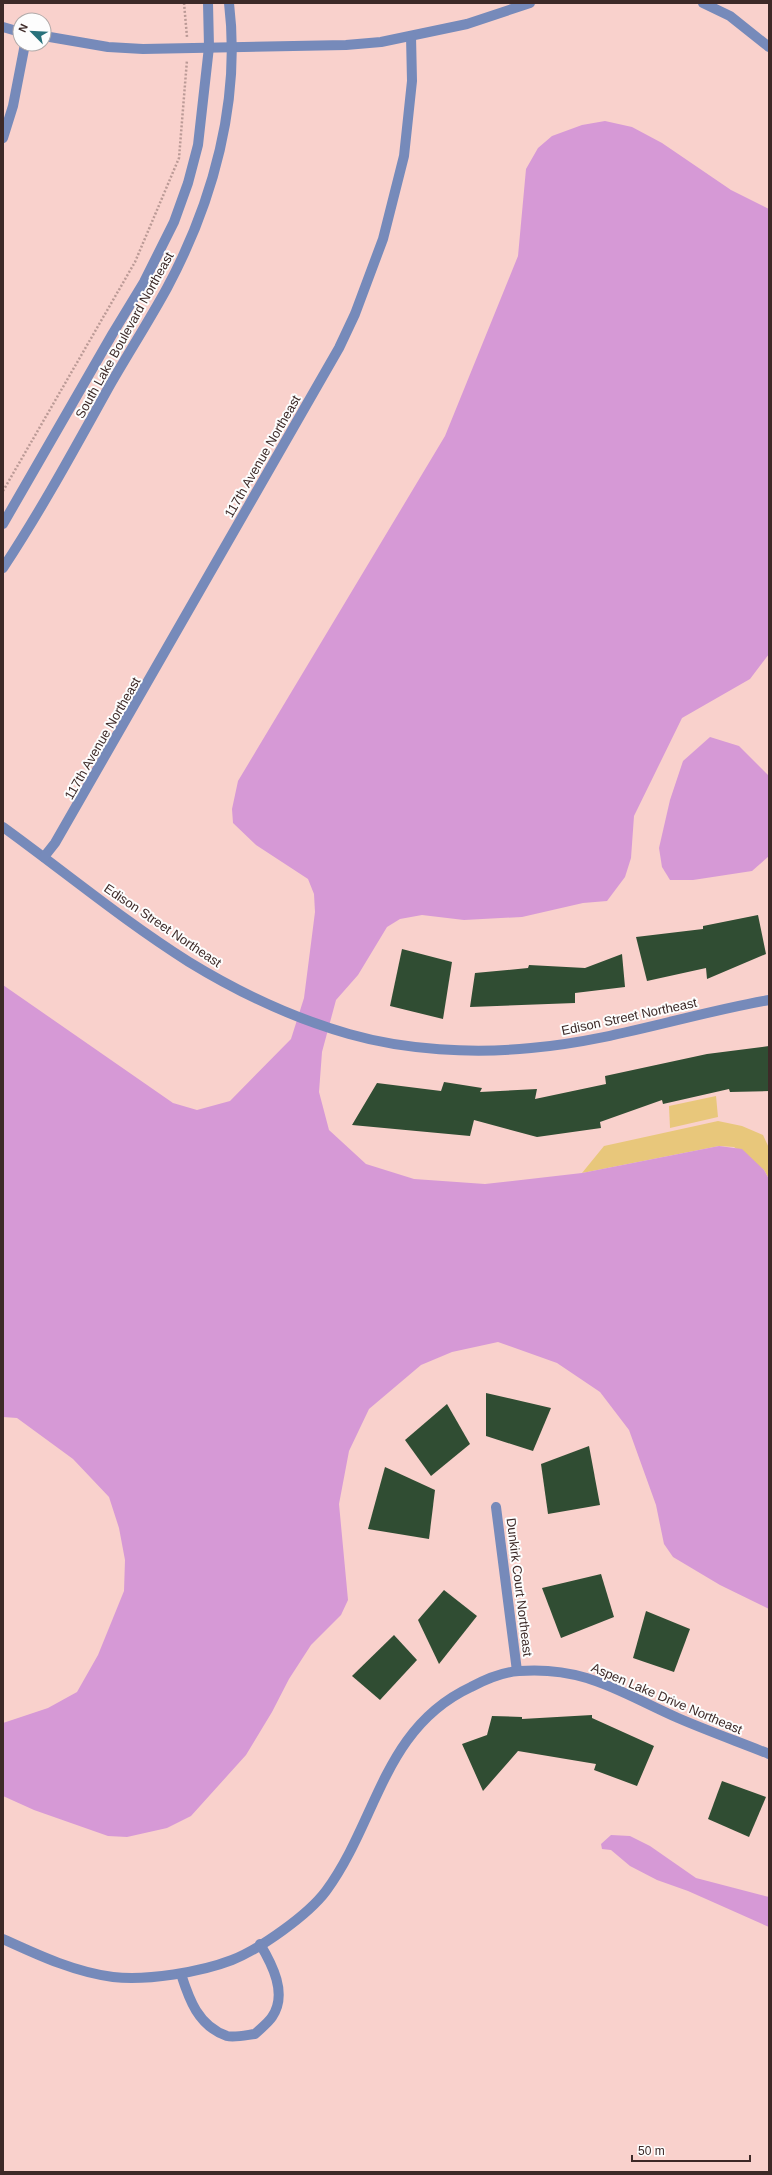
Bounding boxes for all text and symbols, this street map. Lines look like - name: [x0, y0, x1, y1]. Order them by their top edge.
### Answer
- north arrow: [12, 12, 52, 52]
- text: N: [16, 22, 30, 34]
- street label: South Lake Boulevard Northeast: [72, 249, 177, 421]
- street label: 117th Avenue Northeast: [221, 392, 304, 520]
- street label: 117th Avenue Northeast: [61, 674, 144, 802]
- street label: Edison Street Northeast: [101, 881, 224, 970]
- street label: Edison Street Northeast: [560, 995, 699, 1038]
- street label: Dunkirk Court Northeast: [504, 1517, 535, 1658]
- street label: Aspen Lake Drive Northeast: [589, 1660, 745, 1737]
- scale bar: [632, 2137, 750, 2163]
- text: 50 m: [638, 2144, 665, 2158]

